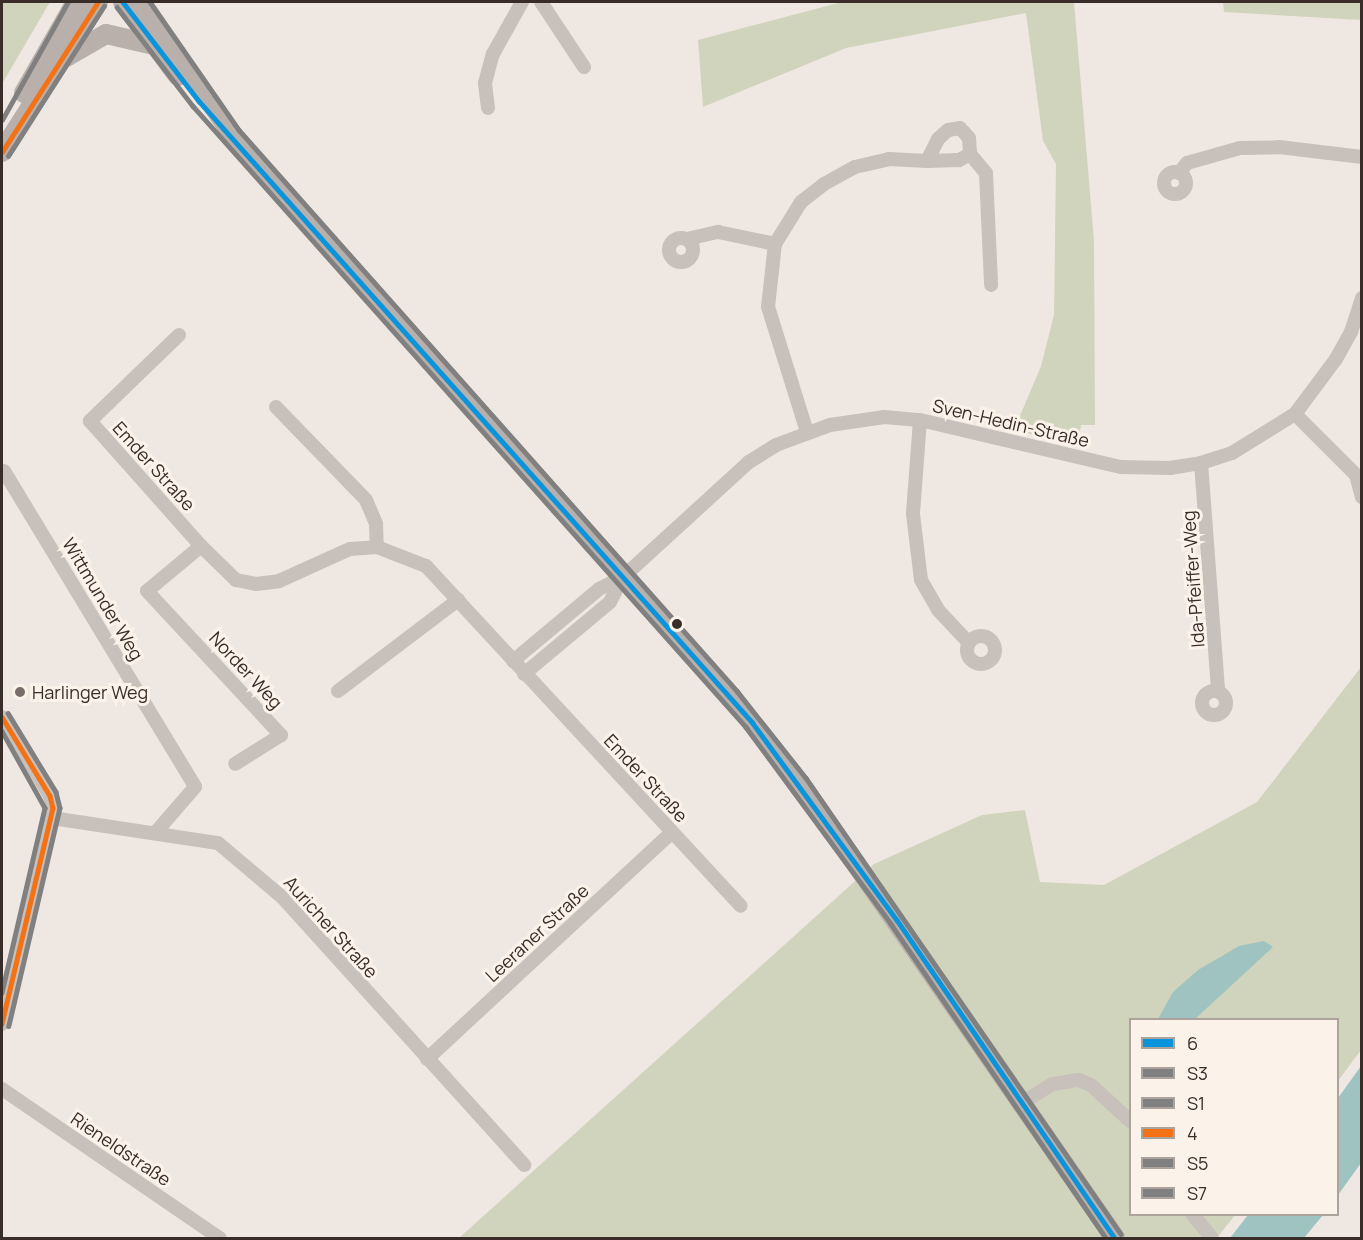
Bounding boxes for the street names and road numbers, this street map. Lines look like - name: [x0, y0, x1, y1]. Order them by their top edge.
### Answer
- street label: Sven-Hedin-Straße: [931, 394, 1091, 452]
- street label: Emder Straße: [108, 417, 200, 515]
- street label: Ida-Pfeiffer-Weg: [1177, 510, 1209, 648]
- street label: Wittmunder Weg: [58, 534, 148, 664]
- street label: Norder Weg: [205, 627, 287, 713]
- street label: Emder Straße: [600, 730, 692, 826]
- street label: Auricher Straße: [280, 872, 382, 982]
- street label: Leeraner Straße: [481, 880, 593, 986]
- street label: Rieneldstraße: [67, 1108, 175, 1190]

